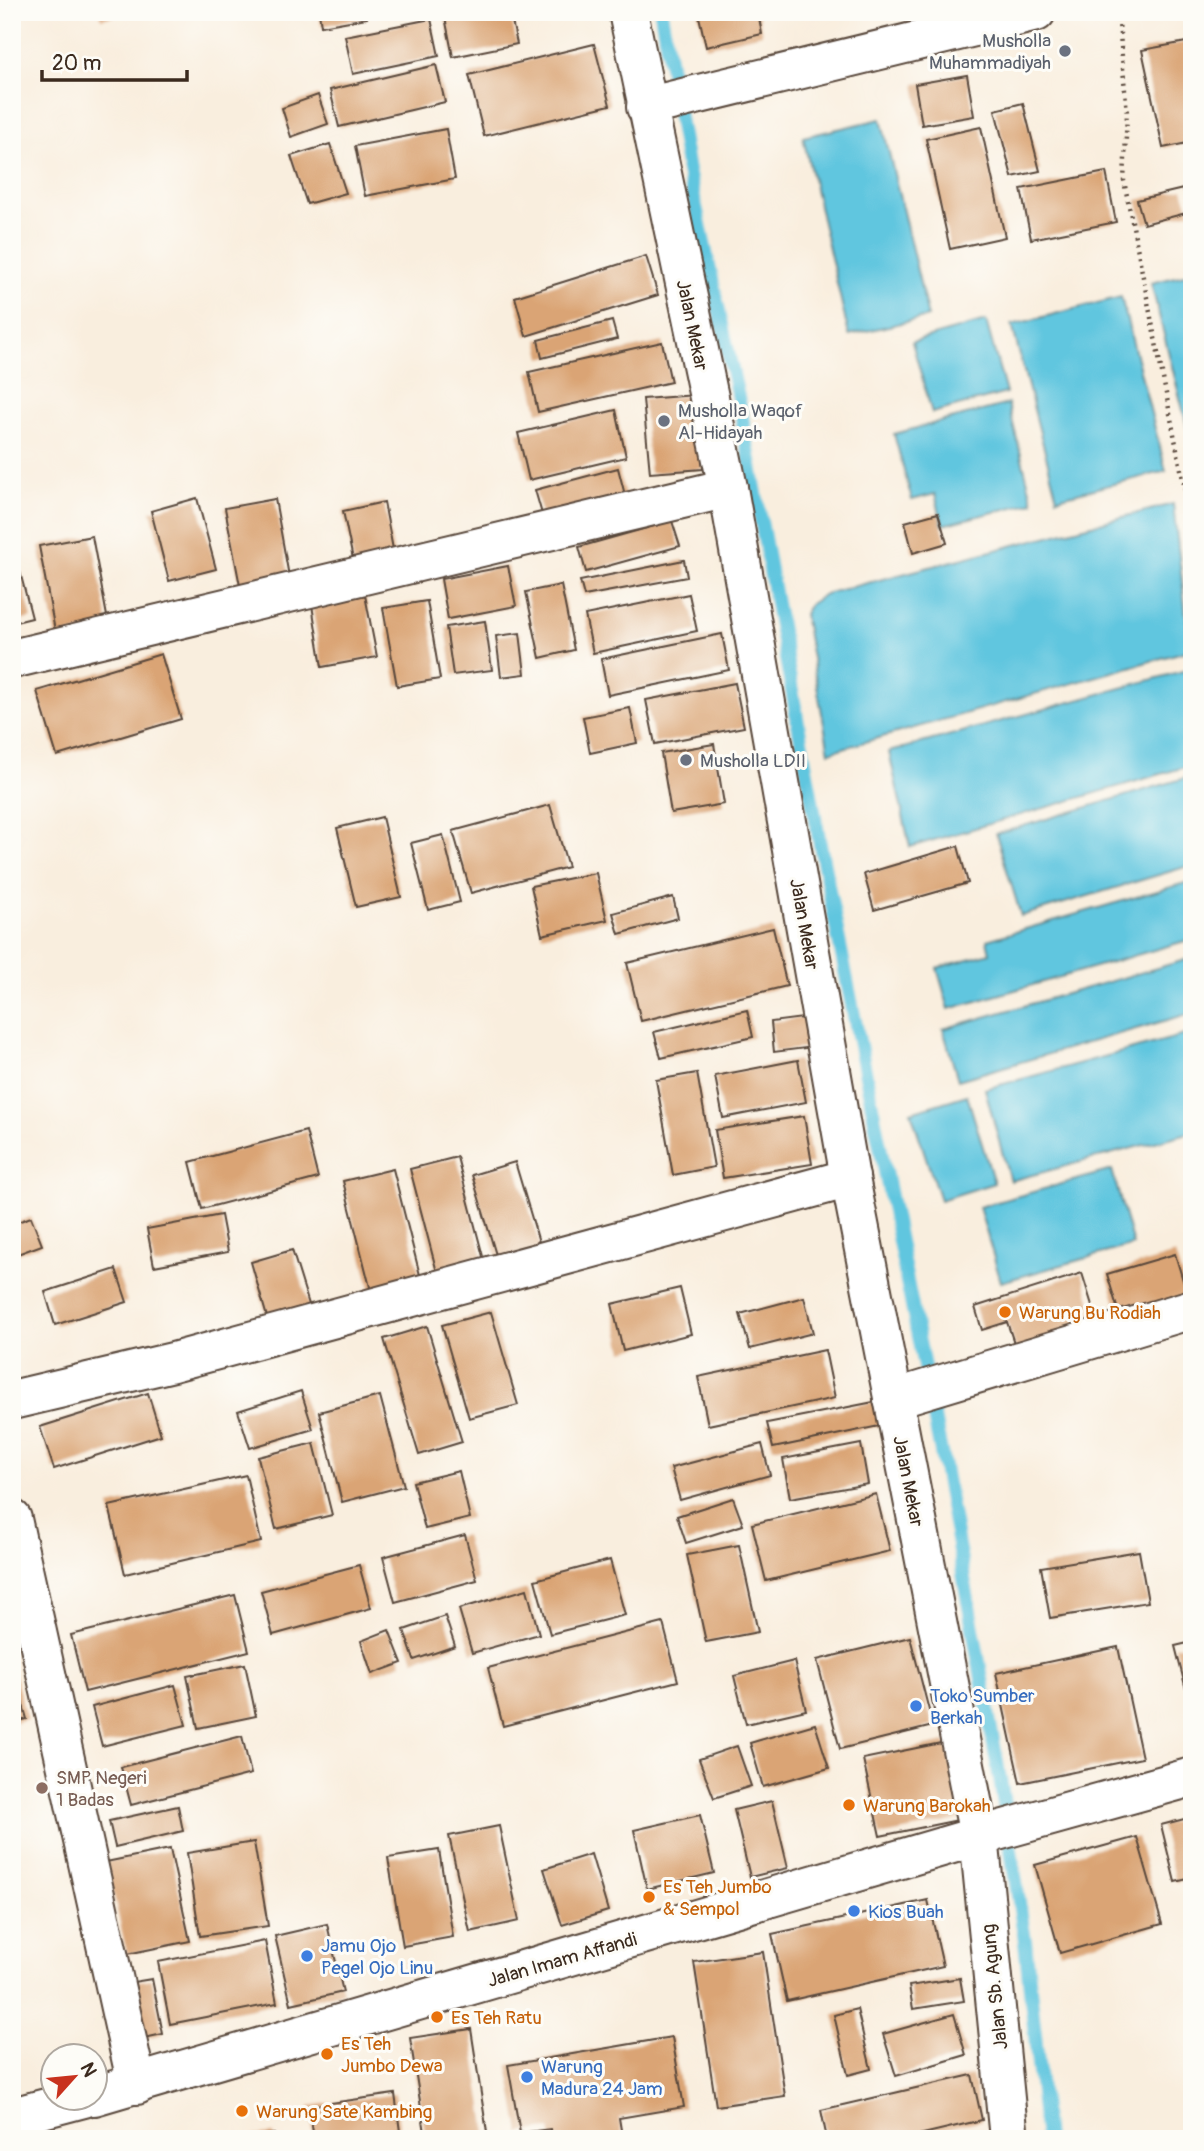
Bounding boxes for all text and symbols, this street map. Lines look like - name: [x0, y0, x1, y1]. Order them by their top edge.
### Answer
- place label: Musholla Muhammadiyah: [929, 29, 1051, 75]
- scale bar: [42, 38, 187, 82]
- marker: Musholla Muhammadiyah: [1057, 43, 1073, 59]
- text: 20 m: [52, 50, 101, 77]
- street label: Jalan Mekar: [671, 278, 713, 373]
- place label: Musholla Waqof Al-Hidayah: [678, 399, 803, 445]
- marker: Musholla Waqof Al-Hidayah: [656, 413, 672, 429]
- place label: Musholla LDII: [700, 749, 806, 773]
- marker: Musholla LDII: [678, 752, 694, 768]
- street label: Jalan Mekar: [784, 877, 824, 972]
- place label: Warung Bu Rodiah: [1019, 1301, 1161, 1325]
- marker: Warung Bu Rodiah: [997, 1304, 1013, 1320]
- street label: Jalan Mekar: [887, 1434, 929, 1529]
- place label: Toko Sumber Berkah: [930, 1684, 1035, 1730]
- marker: Toko Sumber Berkah: [908, 1698, 924, 1714]
- place label: SMP Negeri 1 Badas: [56, 1766, 147, 1812]
- marker: SMP Negeri 1 Badas: [34, 1780, 50, 1796]
- place label: Warung Barokah: [863, 1794, 991, 1818]
- marker: Warung Barokah: [841, 1797, 857, 1813]
- place label: Es Teh Jumbo & Sempol: [663, 1875, 772, 1921]
- marker: Es Teh Jumbo & Sempol: [641, 1889, 657, 1905]
- place label: Kios Buah: [868, 1900, 944, 1924]
- marker: Kios Buah: [846, 1903, 862, 1919]
- street label: Jalan Sb. Agung: [976, 1923, 1014, 2051]
- street label: Jalan Imam Affandi: [485, 1927, 640, 1993]
- place label: Jamu Ojo Pegel Ojo Linu: [321, 1934, 433, 1980]
- marker: Jamu Ojo Pegel Ojo Linu: [299, 1948, 315, 1964]
- place label: Es Teh Ratu: [451, 2006, 542, 2030]
- marker: Es Teh Ratu: [429, 2009, 445, 2025]
- place label: Es Teh Jumbo Dewa: [341, 2032, 443, 2078]
- north arrow: [38, 2042, 108, 2112]
- marker: Es Teh Jumbo Dewa: [319, 2046, 335, 2062]
- place label: Warung Madura 24 Jam: [541, 2055, 663, 2101]
- text: N: [75, 2059, 102, 2081]
- marker: Warung Madura 24 Jam: [519, 2069, 535, 2085]
- place label: Warung Sate Kambing: [256, 2100, 432, 2124]
- marker: Warung Sate Kambing: [234, 2103, 250, 2119]

